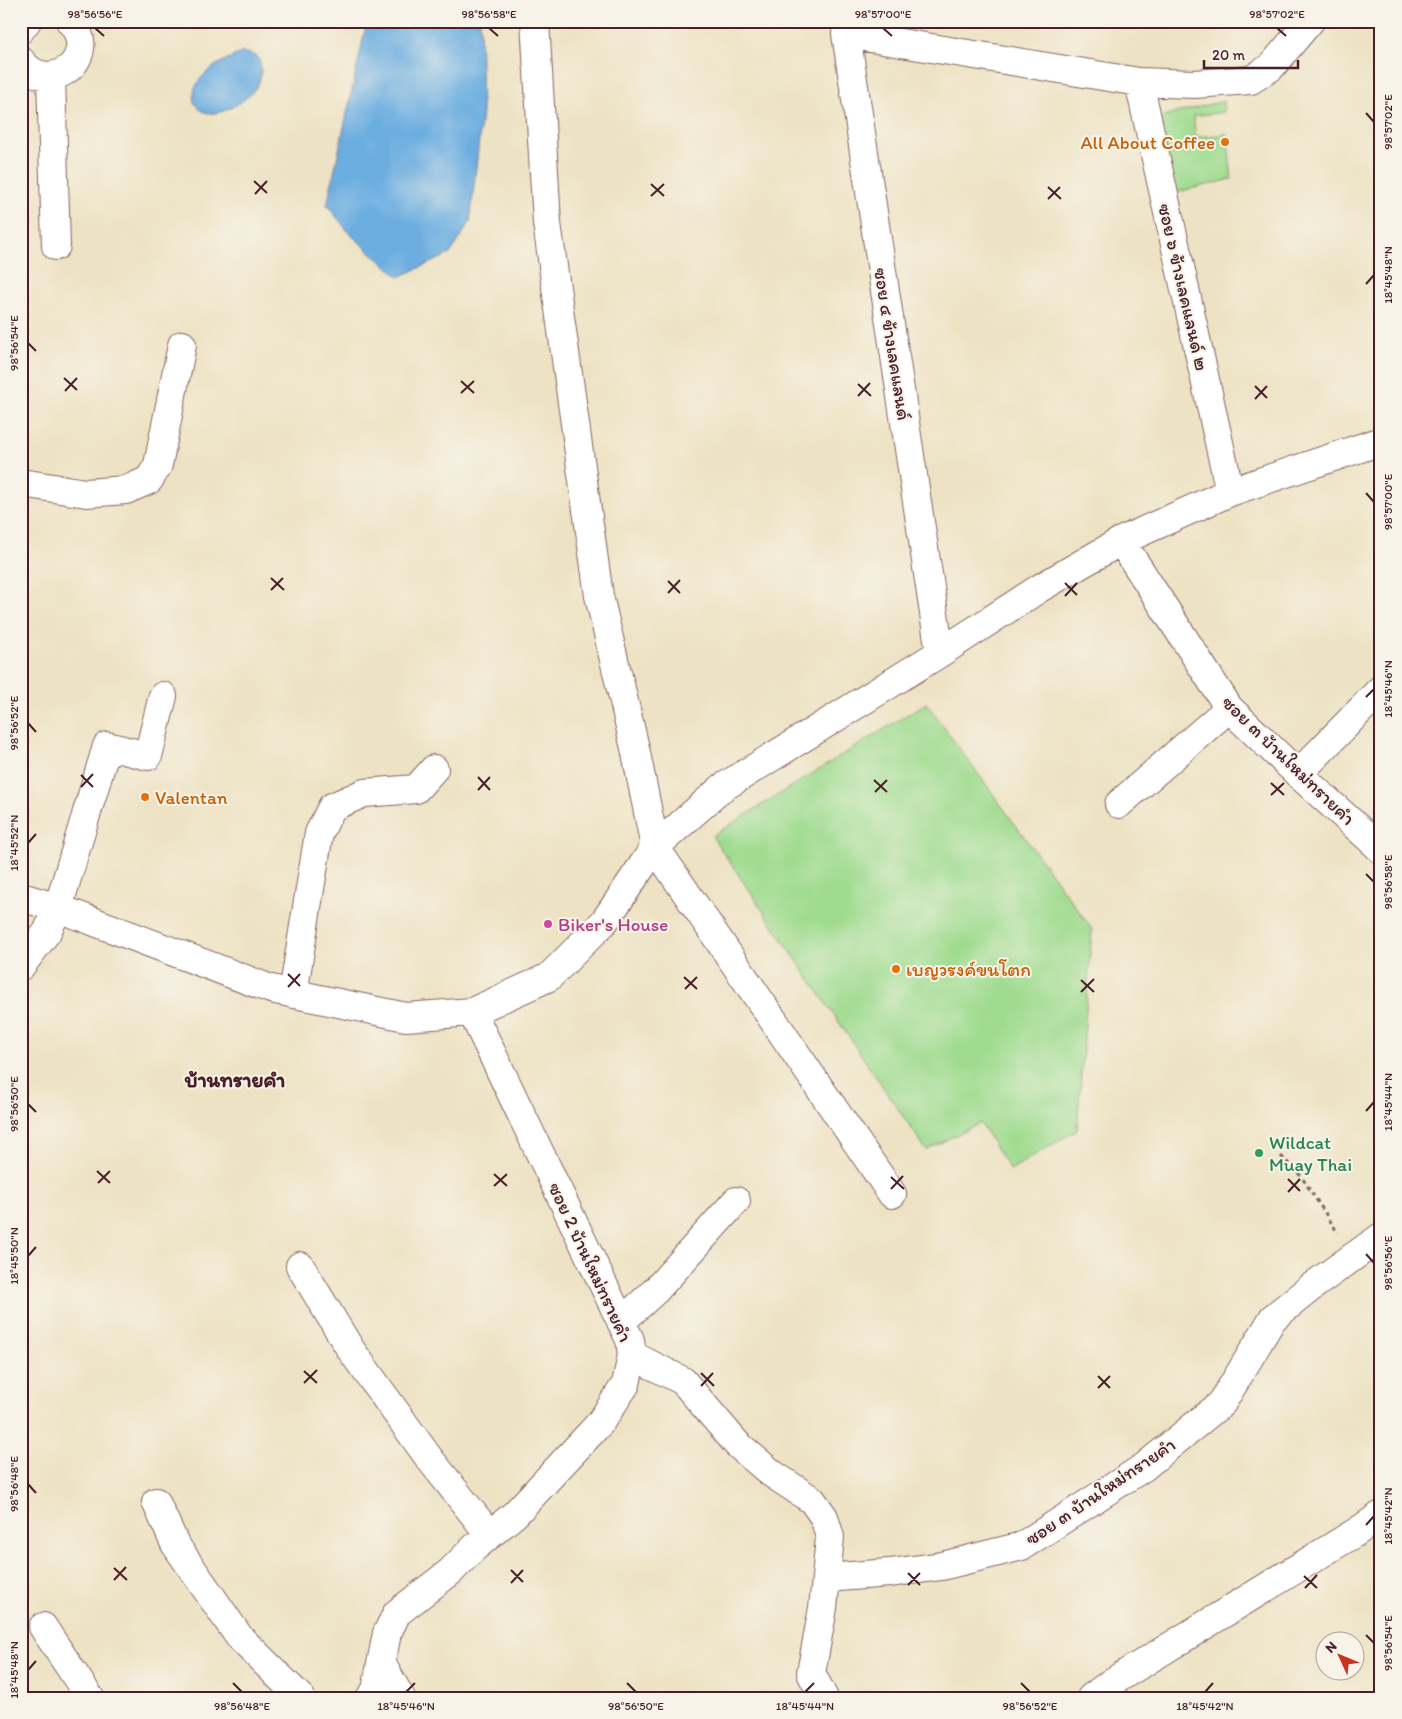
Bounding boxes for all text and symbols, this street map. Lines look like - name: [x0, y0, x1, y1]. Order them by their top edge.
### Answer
- text: 98°56'56"E: [68, 7, 123, 21]
- text: 98°56'58"E: [461, 7, 517, 21]
- text: 98°57'00"E: [855, 7, 912, 21]
- text: 98°57'02"E: [1249, 7, 1305, 21]
- scale bar: [1204, 38, 1298, 70]
- text: 20 m: [1212, 46, 1246, 64]
- text: 98°57'02"E: [1381, 94, 1395, 150]
- place label: All About Coffee: [1080, 131, 1215, 154]
- marker: All About Coffee: [1219, 136, 1231, 148]
- street label: ซอย ๖ ข้างเลคแลนด์ ๒: [1153, 201, 1214, 373]
- text: 18°45'48"N: [1381, 246, 1395, 304]
- street label: ซอย ๔ ข้างเลคแลนด์: [869, 266, 916, 422]
- text: 98°56'54"E: [7, 315, 21, 371]
- text: 98°57'00"E: [1381, 473, 1395, 530]
- text: 18°45'46"N: [1381, 660, 1395, 718]
- street label: ซอย ๓ บ้านใหม่ทรายคำ: [1217, 691, 1360, 830]
- text: 98°56'52"E: [7, 695, 21, 750]
- place label: Valentan: [155, 786, 228, 809]
- marker: Valentan: [139, 791, 151, 803]
- text: 18°45'52"N: [7, 815, 21, 871]
- text: 98°56'58"E: [1381, 854, 1395, 910]
- place label: Biker's House: [558, 913, 668, 936]
- marker: Biker's House: [542, 918, 554, 930]
- place label: เบญวรงค์ขนโตก: [906, 958, 1031, 981]
- marker: เบญวรงค์ขนโตก: [890, 963, 902, 975]
- district label: บ้านทรายคำ: [184, 1067, 285, 1092]
- text: 18°45'44"N: [1381, 1073, 1395, 1131]
- text: 98°56'50"E: [7, 1076, 21, 1132]
- place label: Wildcat Muay Thai: [1269, 1131, 1352, 1176]
- marker: Wildcat Muay Thai: [1253, 1147, 1265, 1159]
- street label: ซอย 2 บ้านใหม่ทรายคำ: [544, 1179, 638, 1345]
- text: 18°45'50"N: [7, 1227, 21, 1285]
- text: 98°56'56"E: [1381, 1235, 1395, 1290]
- street label: ซอย ๓ บ้านใหม่ทรายคำ: [1021, 1433, 1180, 1550]
- text: 98°56'48"E: [7, 1456, 21, 1512]
- text: 18°45'42"N: [1381, 1487, 1395, 1545]
- text: 98°56'54"E: [1381, 1615, 1395, 1671]
- north arrow: [1314, 1632, 1364, 1682]
- text: N: [1322, 1638, 1340, 1657]
- text: 18°45'48"N: [7, 1641, 21, 1699]
- text: 98°56'48"E: [214, 1699, 270, 1713]
- text: 18°45'46"N: [377, 1699, 435, 1713]
- text: 98°56'50"E: [608, 1699, 664, 1713]
- text: 18°45'44"N: [776, 1699, 834, 1713]
- text: 98°56'52"E: [1003, 1699, 1058, 1713]
- text: 18°45'42"N: [1176, 1699, 1234, 1713]

